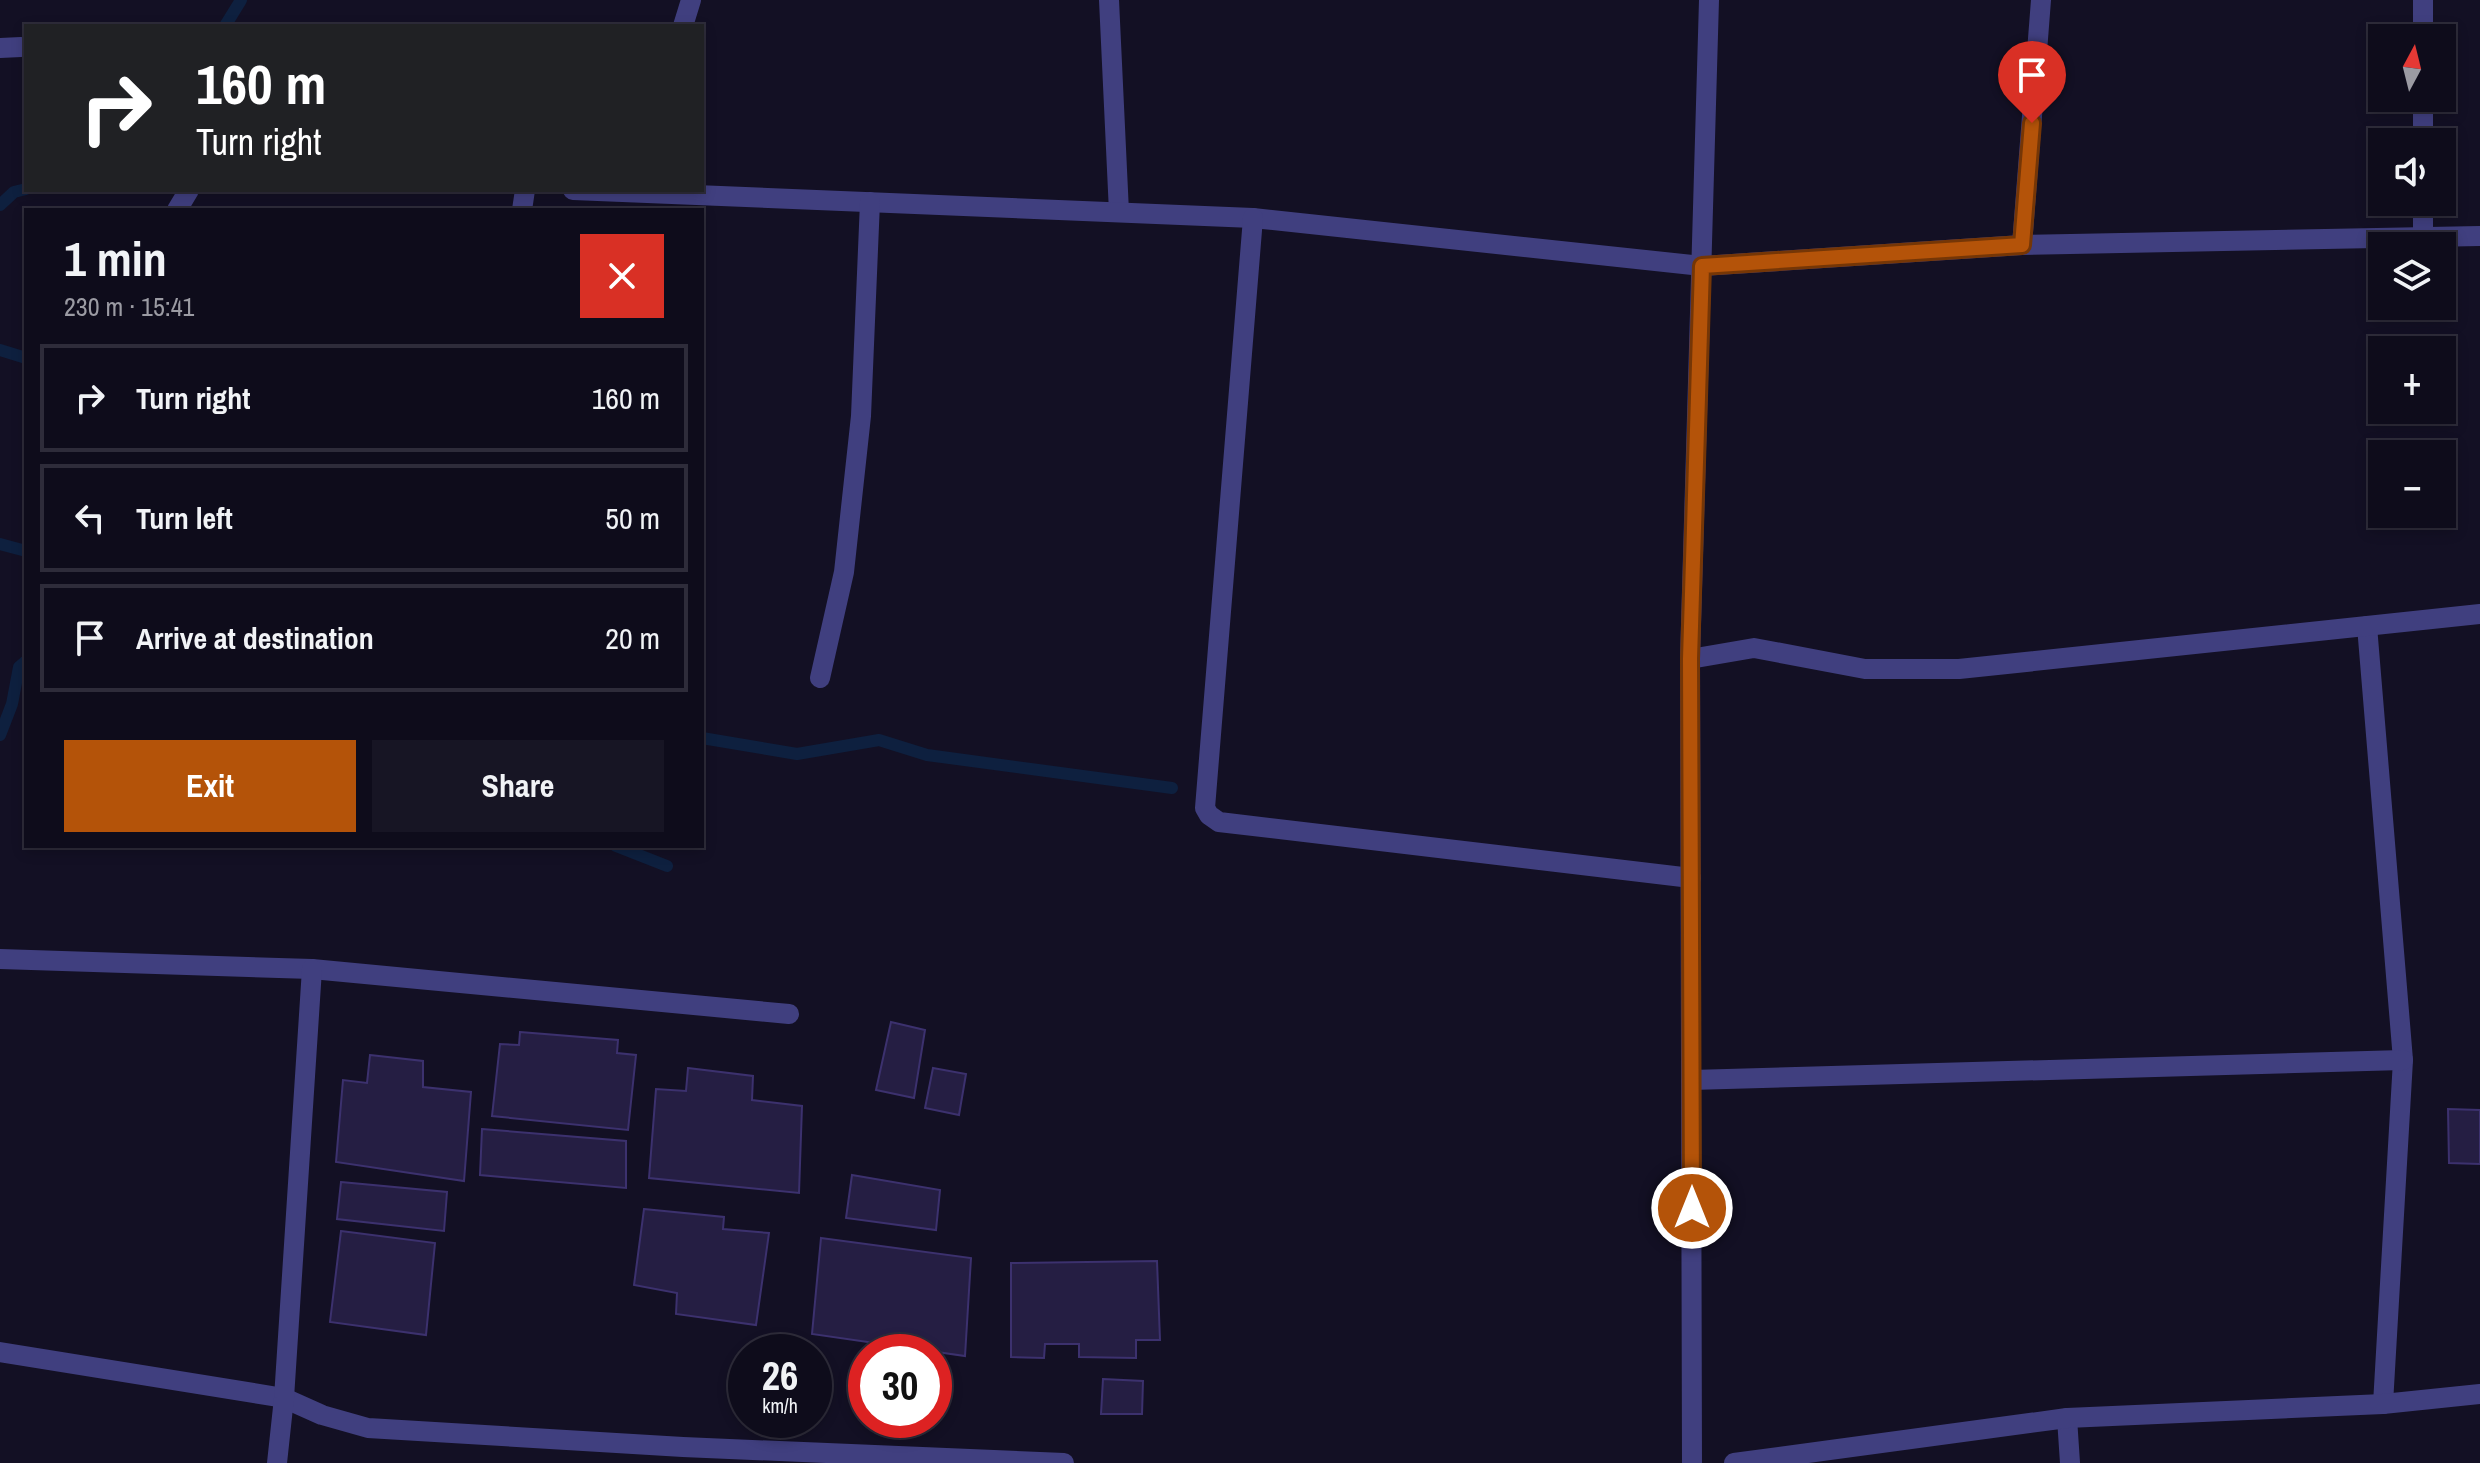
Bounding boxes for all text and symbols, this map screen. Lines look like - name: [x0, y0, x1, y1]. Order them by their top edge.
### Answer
- north arrow: [2368, 24, 2456, 112]
- map controls: [2368, 24, 2456, 528]
- pin: [1998, 41, 2066, 123]
- text: 160 m: [196, 46, 326, 121]
- icon: arrive: [2010, 53, 2054, 97]
- icon: right: [64, 56, 168, 160]
- text: Turn right: [196, 118, 321, 166]
- button: sound: [2368, 128, 2456, 216]
- text: 1 min: [64, 226, 167, 291]
- button: layers: [2368, 232, 2456, 320]
- button: close: [580, 234, 664, 318]
- text: 230 m · 15:41: [64, 289, 194, 324]
- button: +: [2368, 336, 2456, 424]
- icon: right: [68, 376, 112, 420]
- text: Turn right: [136, 378, 250, 418]
- text: 160 m: [592, 378, 660, 418]
- button: −: [2368, 440, 2456, 528]
- icon: left: [68, 496, 112, 540]
- text: Turn left: [136, 498, 233, 538]
- text: 50 m: [605, 498, 660, 538]
- icon: arrive: [68, 616, 112, 660]
- text: Arrive at destination: [136, 618, 374, 658]
- text: 20 m: [605, 618, 660, 658]
- button: Exit: [64, 740, 356, 832]
- button: Share: [372, 740, 664, 832]
- position arrow: [1650, 1166, 1734, 1250]
- speed limit sign: 30: [848, 1334, 952, 1438]
- text: 26: [762, 1349, 798, 1402]
- text: km/h: [762, 1392, 798, 1419]

